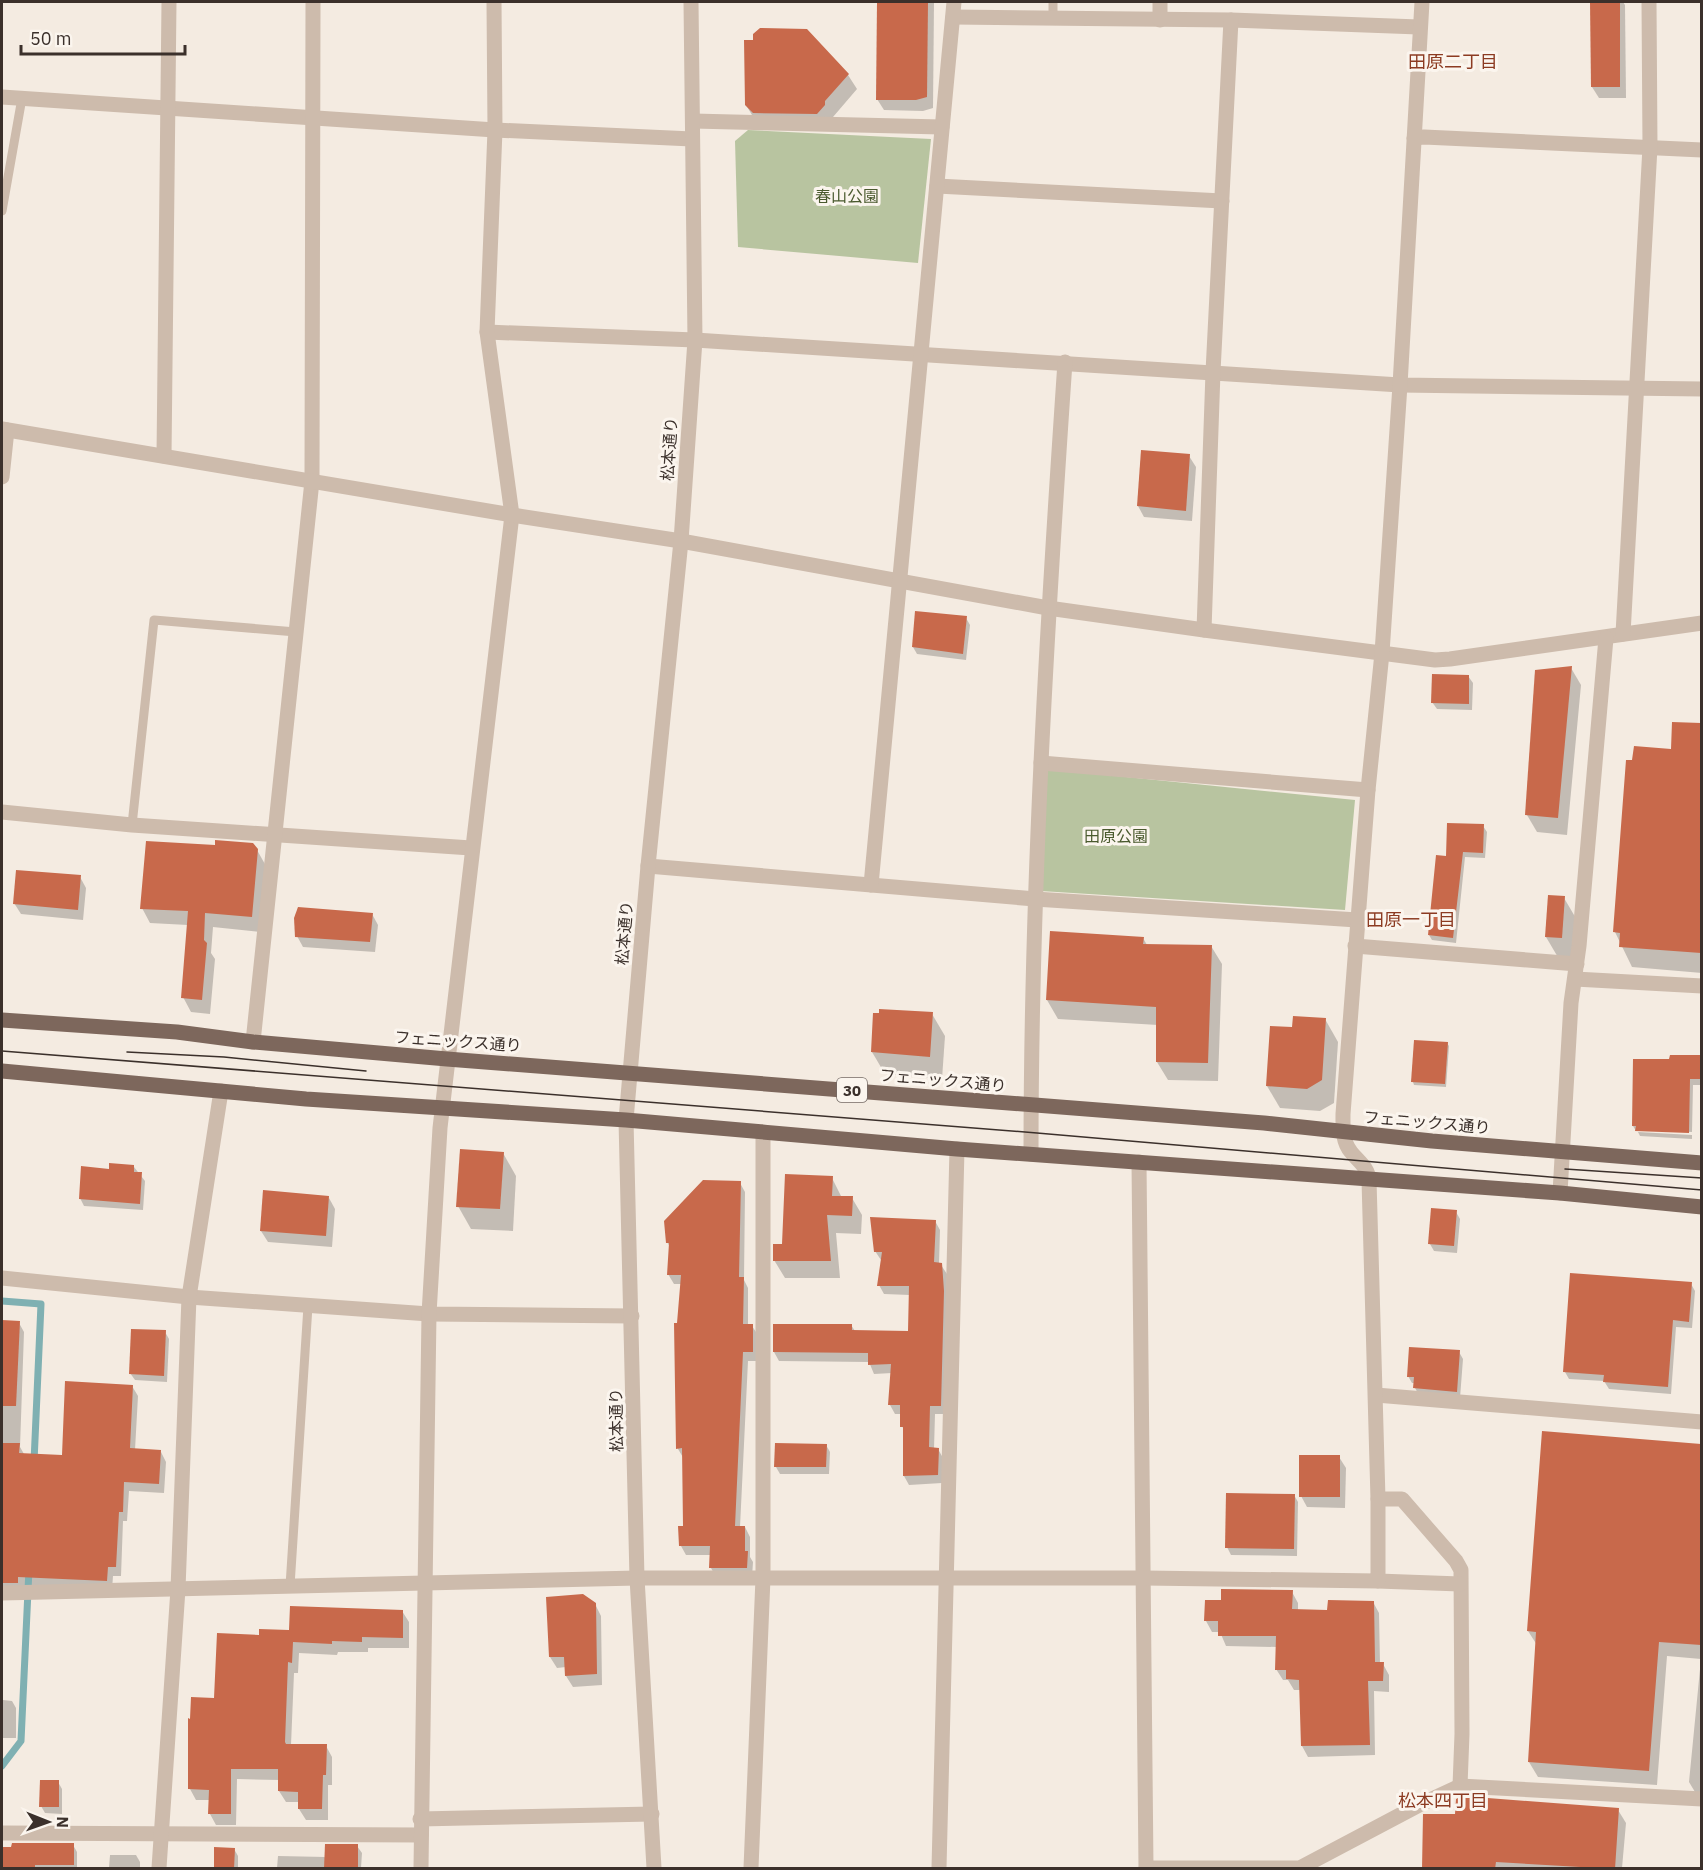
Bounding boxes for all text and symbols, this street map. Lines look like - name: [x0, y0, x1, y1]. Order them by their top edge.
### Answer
- scale bar: [21, 18, 184, 56]
- text: 50 m: [30, 27, 72, 50]
- district label: 田原二丁目: [1408, 50, 1498, 73]
- park label: 春山公園: [815, 186, 879, 206]
- street label: 松本通り: [657, 416, 681, 482]
- park label: 田原公園: [1084, 826, 1148, 846]
- street label: 松本通り: [611, 900, 637, 966]
- district label: 田原一丁目: [1366, 908, 1456, 931]
- street label: フェニックス通り: [394, 1027, 522, 1055]
- street label: フェニックス通り: [879, 1064, 1007, 1096]
- road number: 30: [837, 1078, 867, 1102]
- street label: フェニックス通り: [1363, 1106, 1491, 1138]
- street label: 松本通り: [605, 1388, 627, 1452]
- district label: 松本四丁目: [1398, 1789, 1488, 1812]
- north arrow: [18, 1792, 78, 1852]
- text: N: [53, 1816, 73, 1828]

